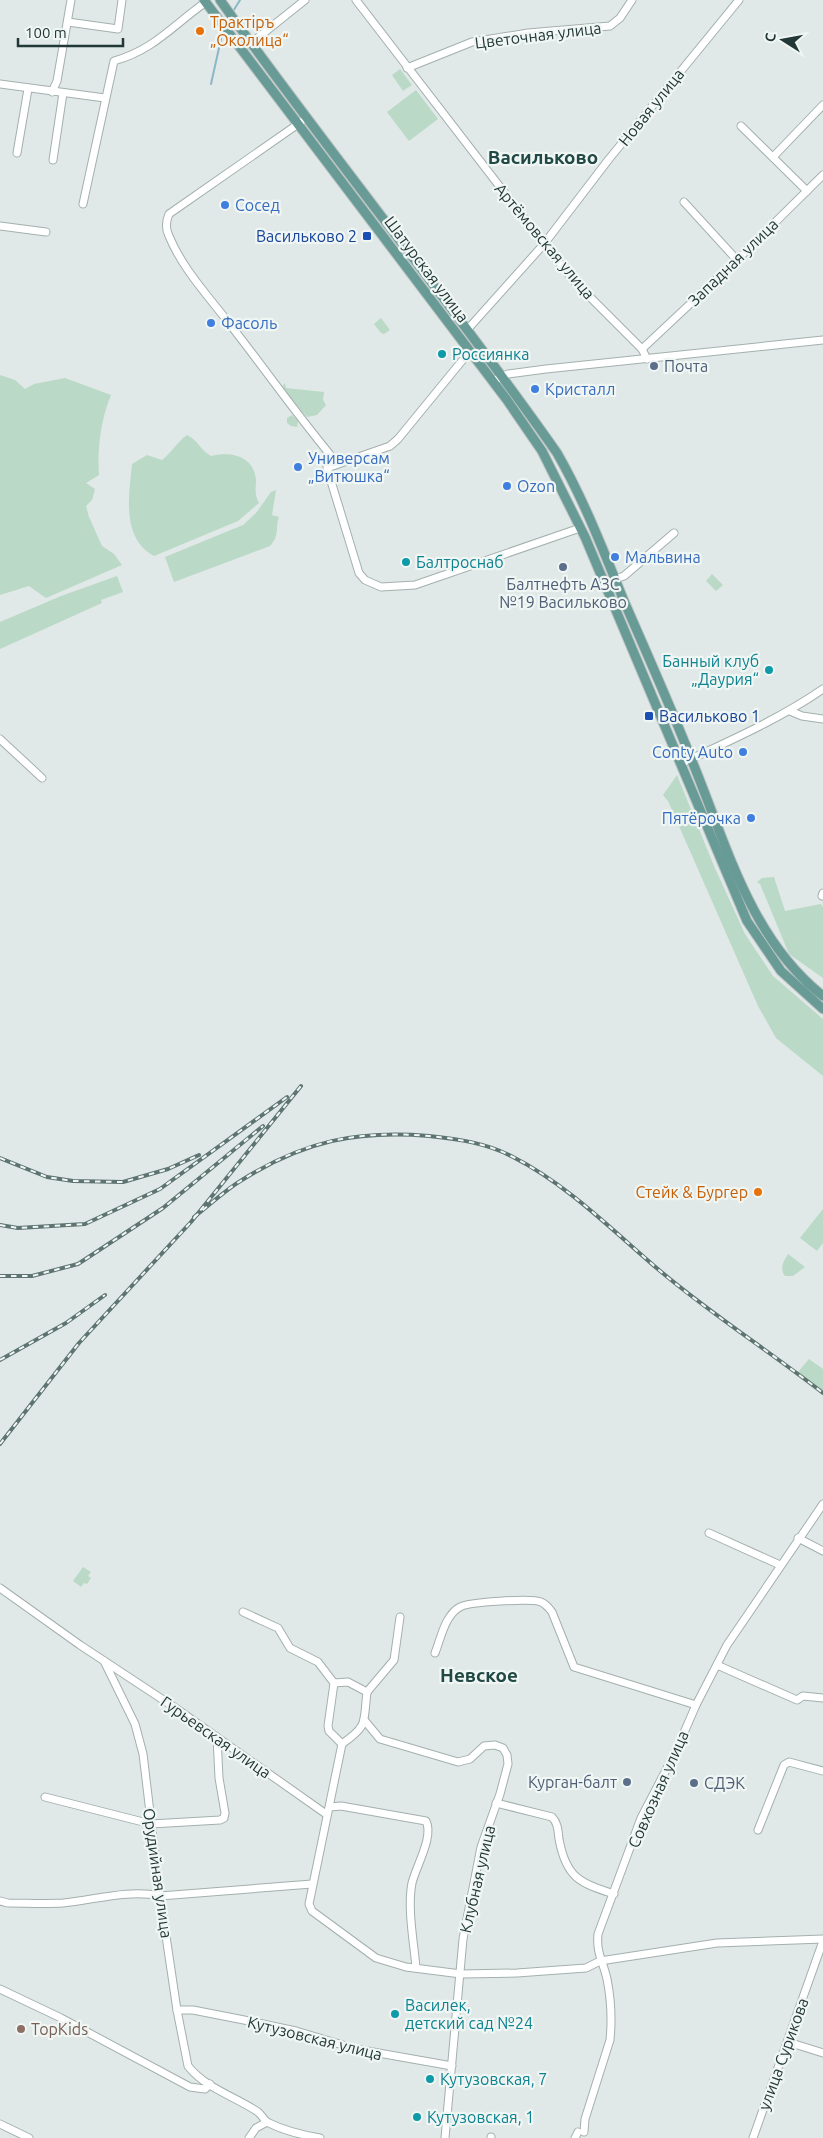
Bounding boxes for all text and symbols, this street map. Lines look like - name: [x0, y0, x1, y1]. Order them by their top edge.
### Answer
- place label: Трактiръ „Околица“: [210, 13, 289, 49]
- scale bar: [18, 15, 122, 47]
- north arrow: [758, 15, 808, 65]
- street label: Цветочная улица: [474, 18, 602, 52]
- text: 100 m: [25, 24, 67, 41]
- marker: Трактiръ „Околица“: [194, 25, 206, 37]
- text: С: [762, 32, 779, 43]
- street label: Новая улица: [615, 65, 687, 149]
- district label: Васильково: [488, 146, 598, 168]
- street label: Артёмовская улица: [491, 179, 599, 303]
- place label: Сосед: [235, 196, 280, 214]
- marker: Сосед: [219, 199, 231, 211]
- street label: Шатурская улица: [381, 212, 473, 326]
- street label: Западная улица: [684, 215, 782, 309]
- place label: Васильково 2: [256, 227, 357, 245]
- marker: Васильково 2: [361, 230, 373, 242]
- place label: Фасоль: [221, 314, 277, 332]
- marker: Фасоль: [205, 317, 217, 329]
- place label: Россиянка: [452, 345, 530, 363]
- marker: Россиянка: [436, 348, 448, 360]
- place label: Почта: [664, 357, 708, 375]
- marker: Почта: [648, 360, 660, 372]
- place label: Кристалл: [545, 380, 615, 398]
- marker: Кристалл: [529, 383, 541, 395]
- place label: Универсам „Витюшка“: [308, 449, 390, 485]
- marker: Универсам „Витюшка“: [292, 461, 304, 473]
- place label: Ozon: [517, 477, 555, 495]
- marker: Ozon: [501, 480, 513, 492]
- place label: Мальвина: [625, 548, 701, 566]
- marker: Мальвина: [609, 551, 621, 563]
- place label: Балтроснаб: [416, 553, 504, 571]
- marker: Балтроснаб: [400, 556, 412, 568]
- marker: Балтнефть АЗС №19 Васильково: [557, 561, 569, 573]
- place label: Балтнефть АЗС №19 Васильково: [499, 575, 627, 611]
- place label: Банный клуб „Даурия“: [662, 652, 759, 688]
- marker: Банный клуб „Даурия“: [763, 664, 775, 676]
- place label: Васильково 1: [659, 707, 760, 725]
- marker: Васильково 1: [643, 710, 655, 722]
- place label: Conty Auto: [652, 743, 733, 761]
- marker: Conty Auto: [737, 746, 749, 758]
- place label: Пятёрочка: [662, 809, 741, 827]
- marker: Пятёрочка: [745, 812, 757, 824]
- place label: Стейк & Бургер: [636, 1183, 748, 1201]
- marker: Стейк & Бургер: [752, 1186, 764, 1198]
- district label: Невское: [440, 1664, 518, 1686]
- street label: Гурьевская улица: [158, 1692, 274, 1782]
- street label: Совхозная улица: [624, 1728, 692, 1850]
- place label: Курган-балт: [528, 1773, 617, 1791]
- place label: СДЭК: [704, 1774, 745, 1792]
- marker: Курган-балт: [621, 1776, 633, 1788]
- marker: СДЭК: [688, 1777, 700, 1789]
- street label: Орудийная улица: [140, 1807, 176, 1939]
- street label: Клубная улица: [456, 1823, 498, 1935]
- street label: улица Сурикова: [754, 1995, 812, 2113]
- place label: Василек, детский сад №24: [405, 1996, 533, 2032]
- marker: Василек, детский сад №24: [389, 2008, 401, 2020]
- street label: Кутузовская улица: [246, 2013, 384, 2063]
- place label: TopKids: [31, 2020, 88, 2038]
- marker: TopKids: [15, 2023, 27, 2035]
- place label: Кутузовская, 7: [440, 2070, 547, 2088]
- marker: Кутузовская, 7: [424, 2073, 436, 2085]
- place label: Кутузовская, 1: [427, 2108, 534, 2126]
- marker: Кутузовская, 1: [411, 2111, 423, 2123]

